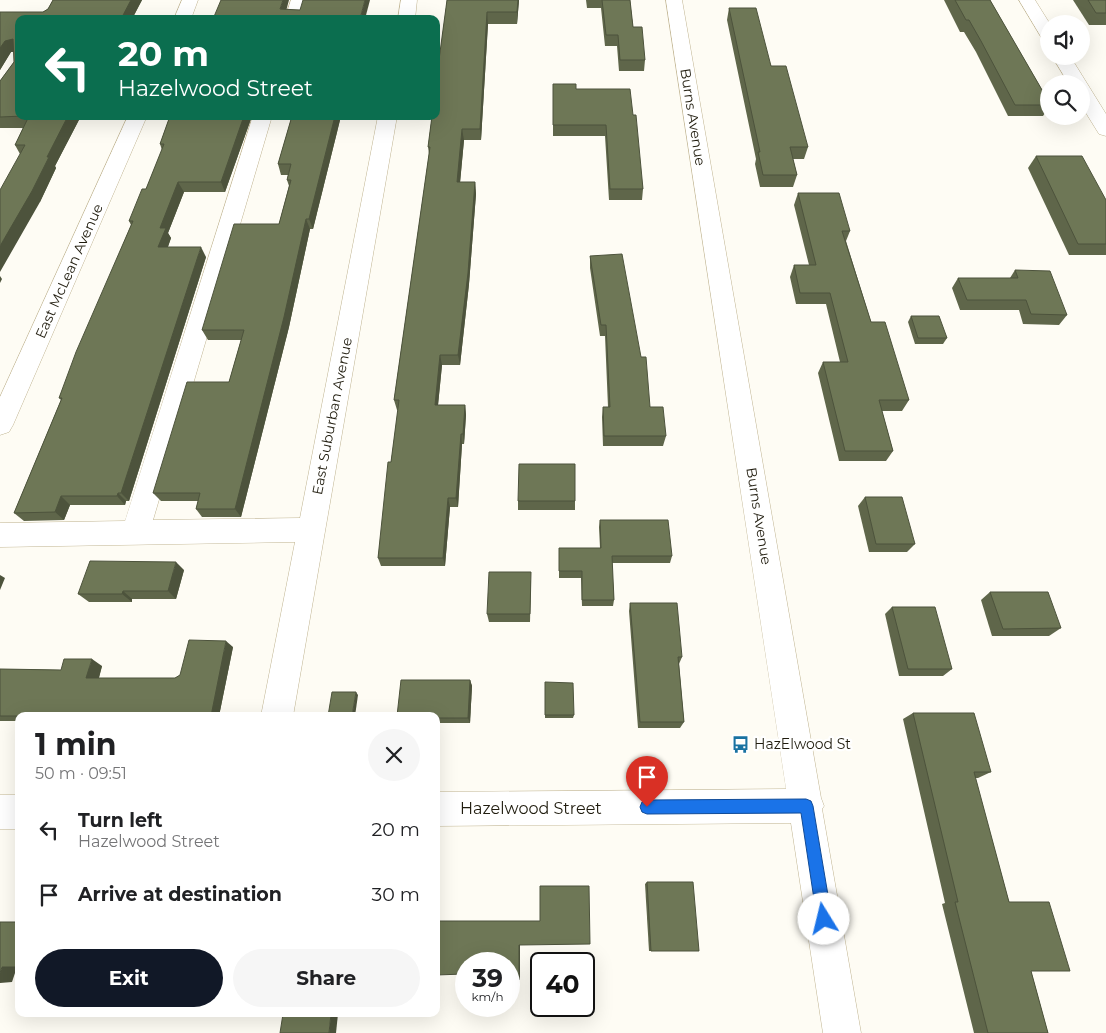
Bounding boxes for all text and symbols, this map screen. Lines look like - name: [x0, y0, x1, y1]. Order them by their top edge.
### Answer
- map controls: [1040, 15, 1090, 125]
- button: sound: [1040, 15, 1090, 65]
- text: 20 m: [118, 32, 209, 75]
- icon: left: [35, 35, 100, 100]
- street label: Burns Avenue: [676, 67, 710, 167]
- text: Hazelwood Street: [118, 75, 313, 102]
- button: search: [1040, 75, 1090, 125]
- street label: East McLean Avenue: [31, 201, 107, 341]
- street label: East Suburban Avenue: [308, 336, 356, 496]
- street label: Burns Avenue: [742, 466, 776, 566]
- text: 1 min: [35, 726, 116, 763]
- button: close: [368, 729, 420, 781]
- bus stop icon: HazElwood St: [730, 734, 750, 754]
- place label: HazElwood St: [754, 735, 851, 753]
- pin: [626, 756, 668, 807]
- icon: arrive: [633, 763, 661, 791]
- text: 50 m · 09:51: [35, 764, 127, 783]
- street label: Hazelwood Street: [460, 799, 602, 818]
- text: Turn left: [78, 809, 163, 832]
- icon: left: [35, 816, 63, 844]
- text: 20 m: [372, 818, 420, 841]
- text: Hazelwood Street: [78, 832, 220, 851]
- icon: arrive: [35, 881, 63, 909]
- text: Arrive at destination: [78, 883, 282, 906]
- text: 30 m: [372, 883, 420, 906]
- position arrow: [797, 892, 849, 944]
- button: Exit: [35, 949, 223, 1007]
- button: Share: [233, 949, 420, 1007]
- speed limit sign: 40: [530, 952, 595, 1017]
- text: 39: [472, 963, 503, 993]
- text: km/h: [471, 989, 504, 1004]

